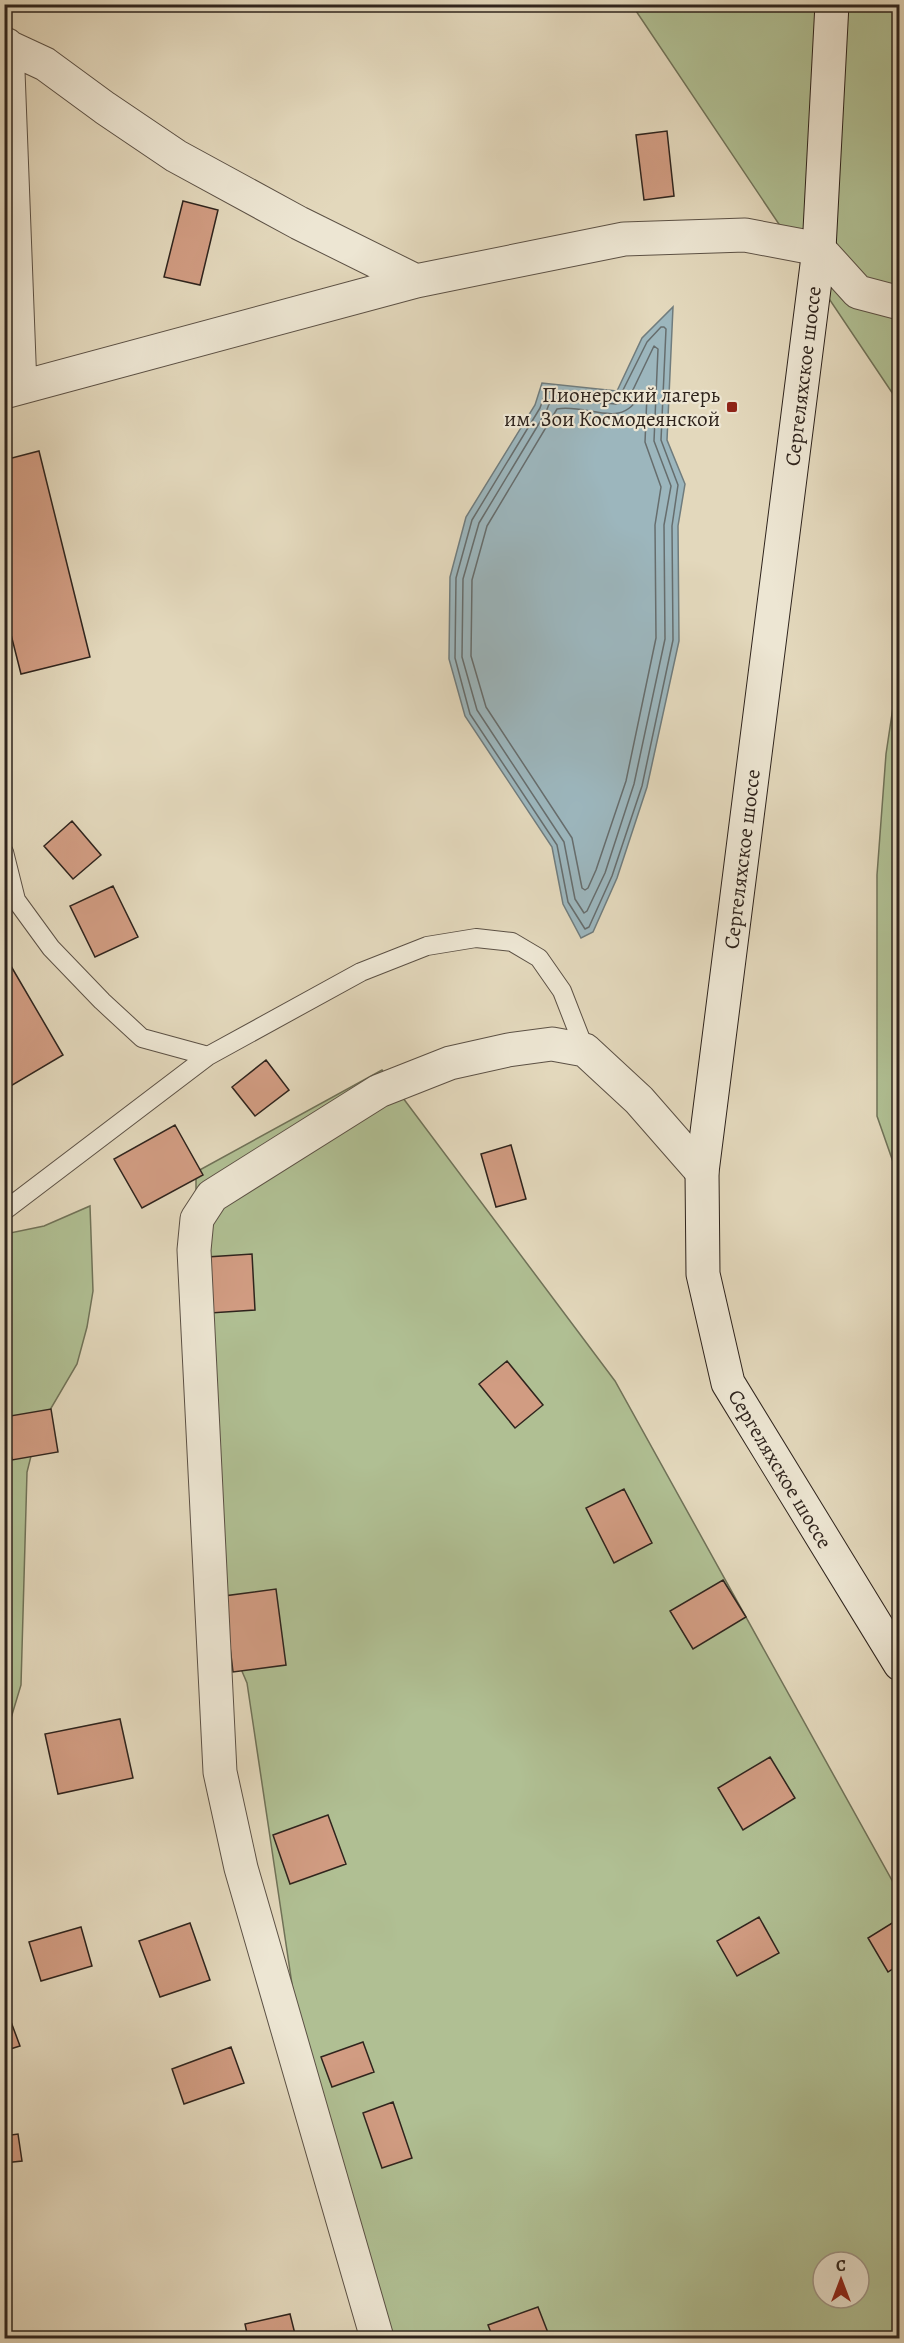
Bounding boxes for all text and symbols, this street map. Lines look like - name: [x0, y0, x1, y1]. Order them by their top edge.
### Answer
- street label: Сергеляхское шоссе: [778, 284, 828, 468]
- place label: Пионерский лагерь им. Зои Космодеянской: [504, 381, 720, 433]
- marker: Пионерский лагерь им. Зои Космодеянской: [725, 400, 739, 414]
- street label: Сергеляхское шоссе: [717, 767, 767, 951]
- street label: Сергеляхское шоссе: [721, 1384, 839, 1554]
- north arrow: [811, 2250, 871, 2310]
- text: С: [836, 2255, 846, 2277]

